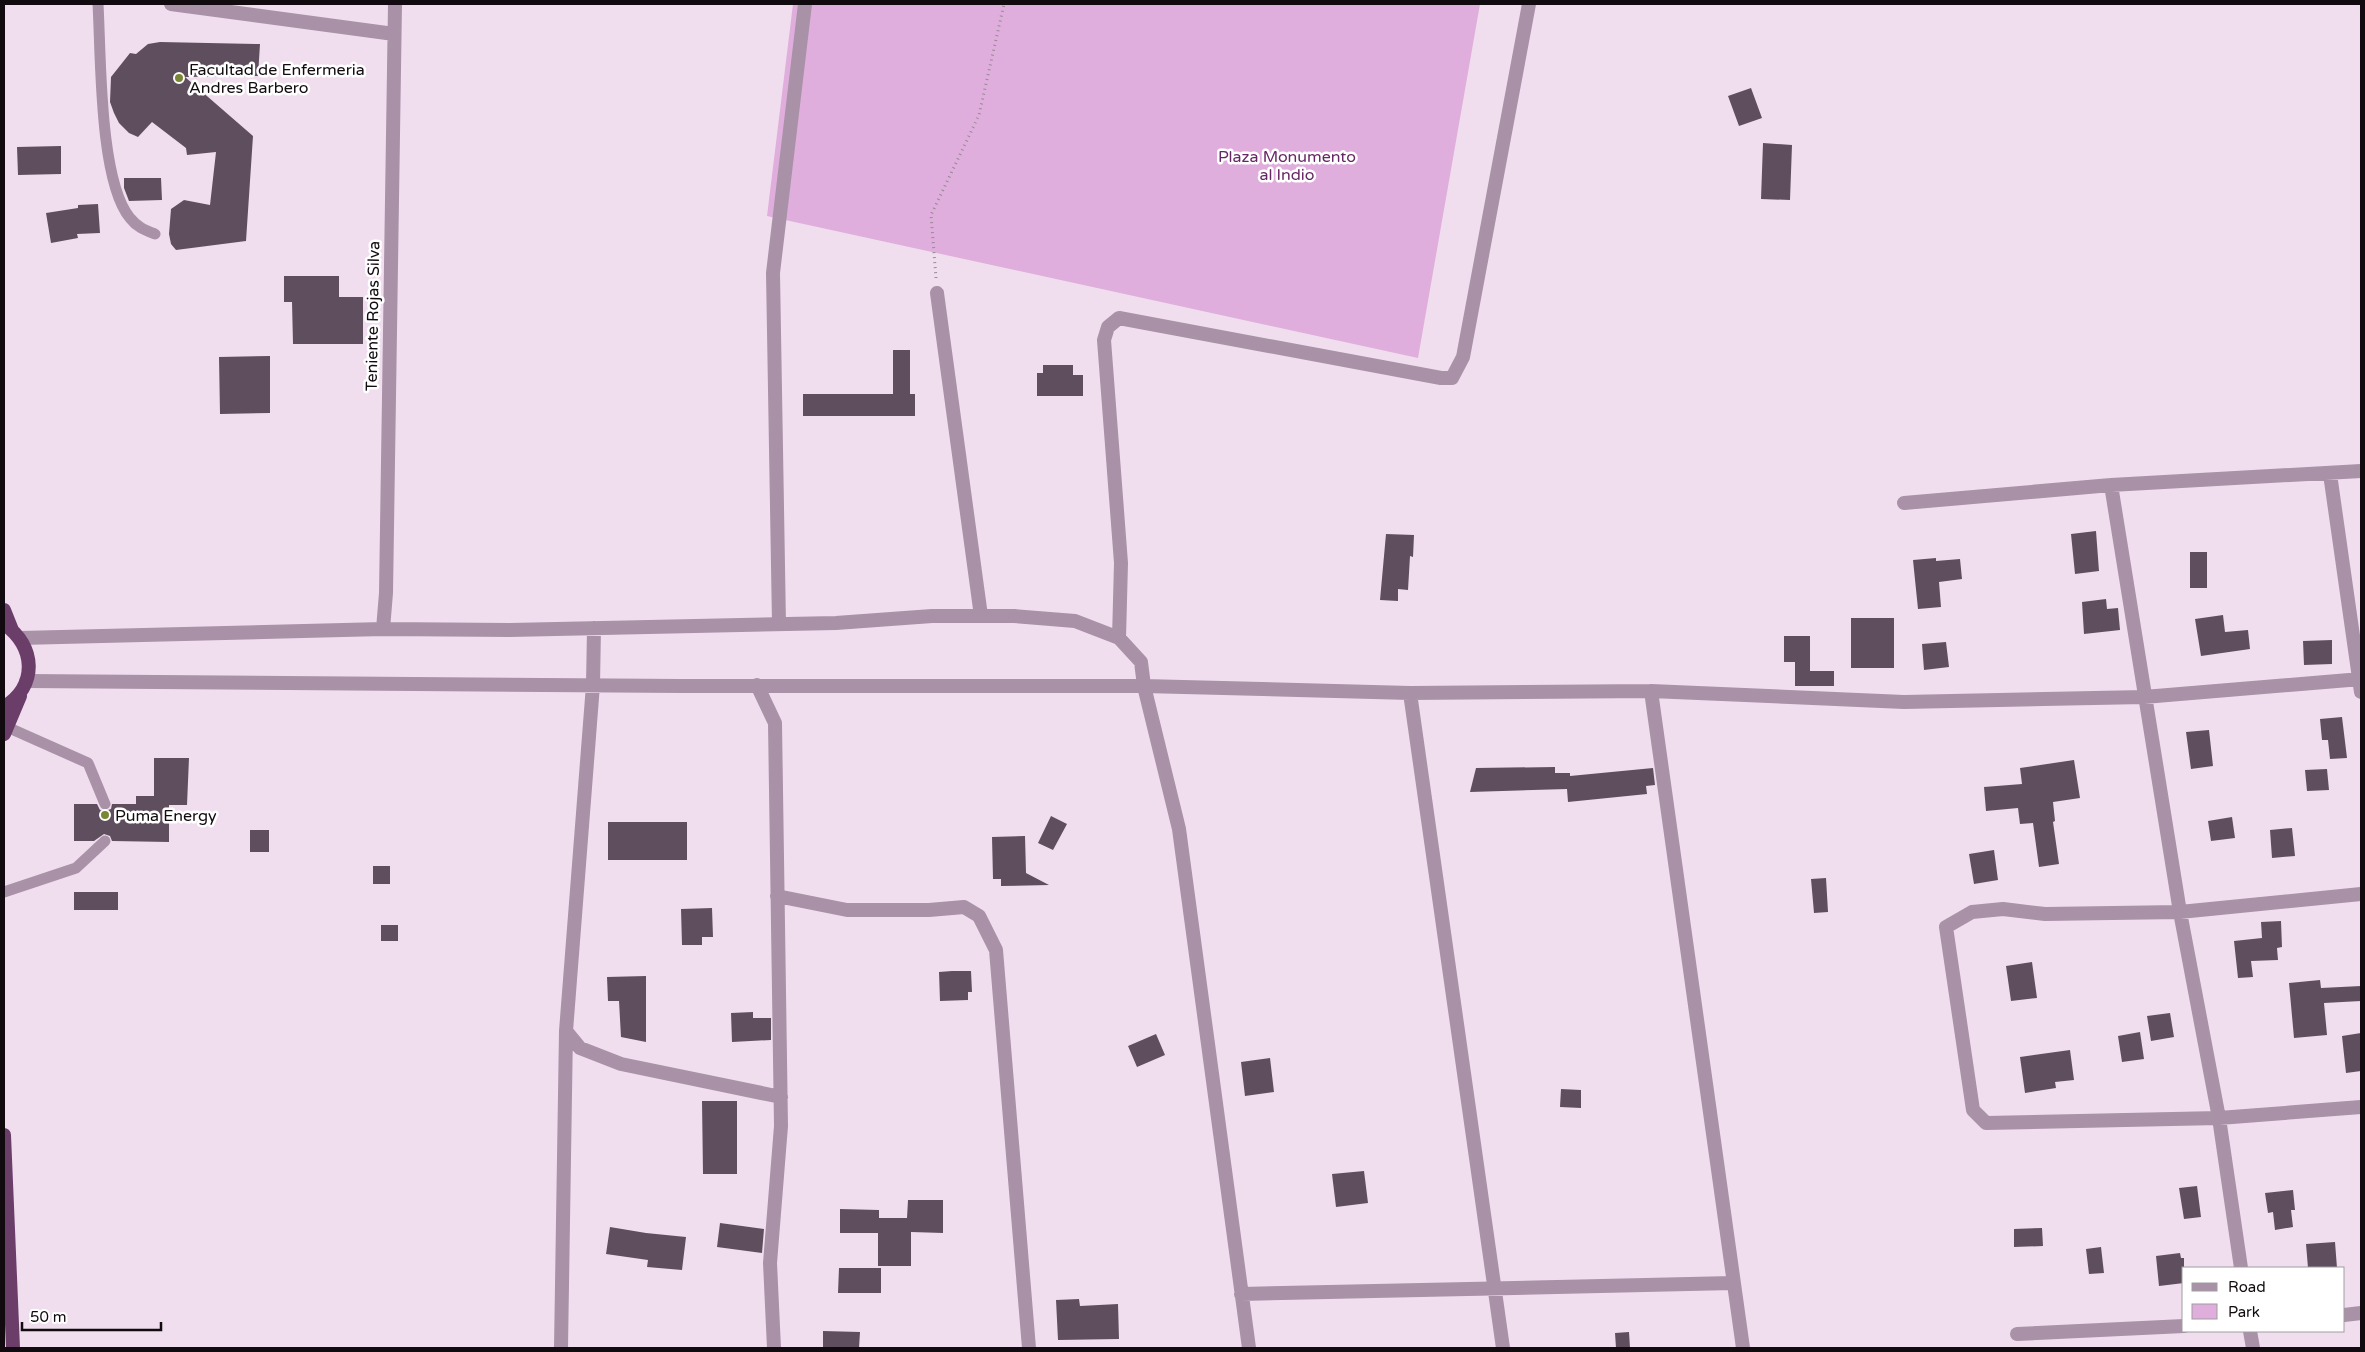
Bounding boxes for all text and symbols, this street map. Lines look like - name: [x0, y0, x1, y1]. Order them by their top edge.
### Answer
- place label: Facultad de Enfermeria Andres Barbero: [189, 60, 365, 98]
- marker: Facultad de Enfermeria Andres Barbero: [173, 72, 185, 84]
- park label: Plaza Monumento al Indio: [1218, 147, 1356, 185]
- street label: Teniente Rojas Silva: [362, 241, 384, 391]
- place label: Puma Energy: [115, 806, 217, 826]
- marker: Puma Energy: [99, 809, 111, 821]
- legend: [2182, 1267, 2345, 1332]
- text: Road: [2228, 1278, 2266, 1296]
- scale bar: [22, 1300, 161, 1332]
- text: Park: [2228, 1303, 2260, 1321]
- text: 50 m: [30, 1308, 67, 1326]

